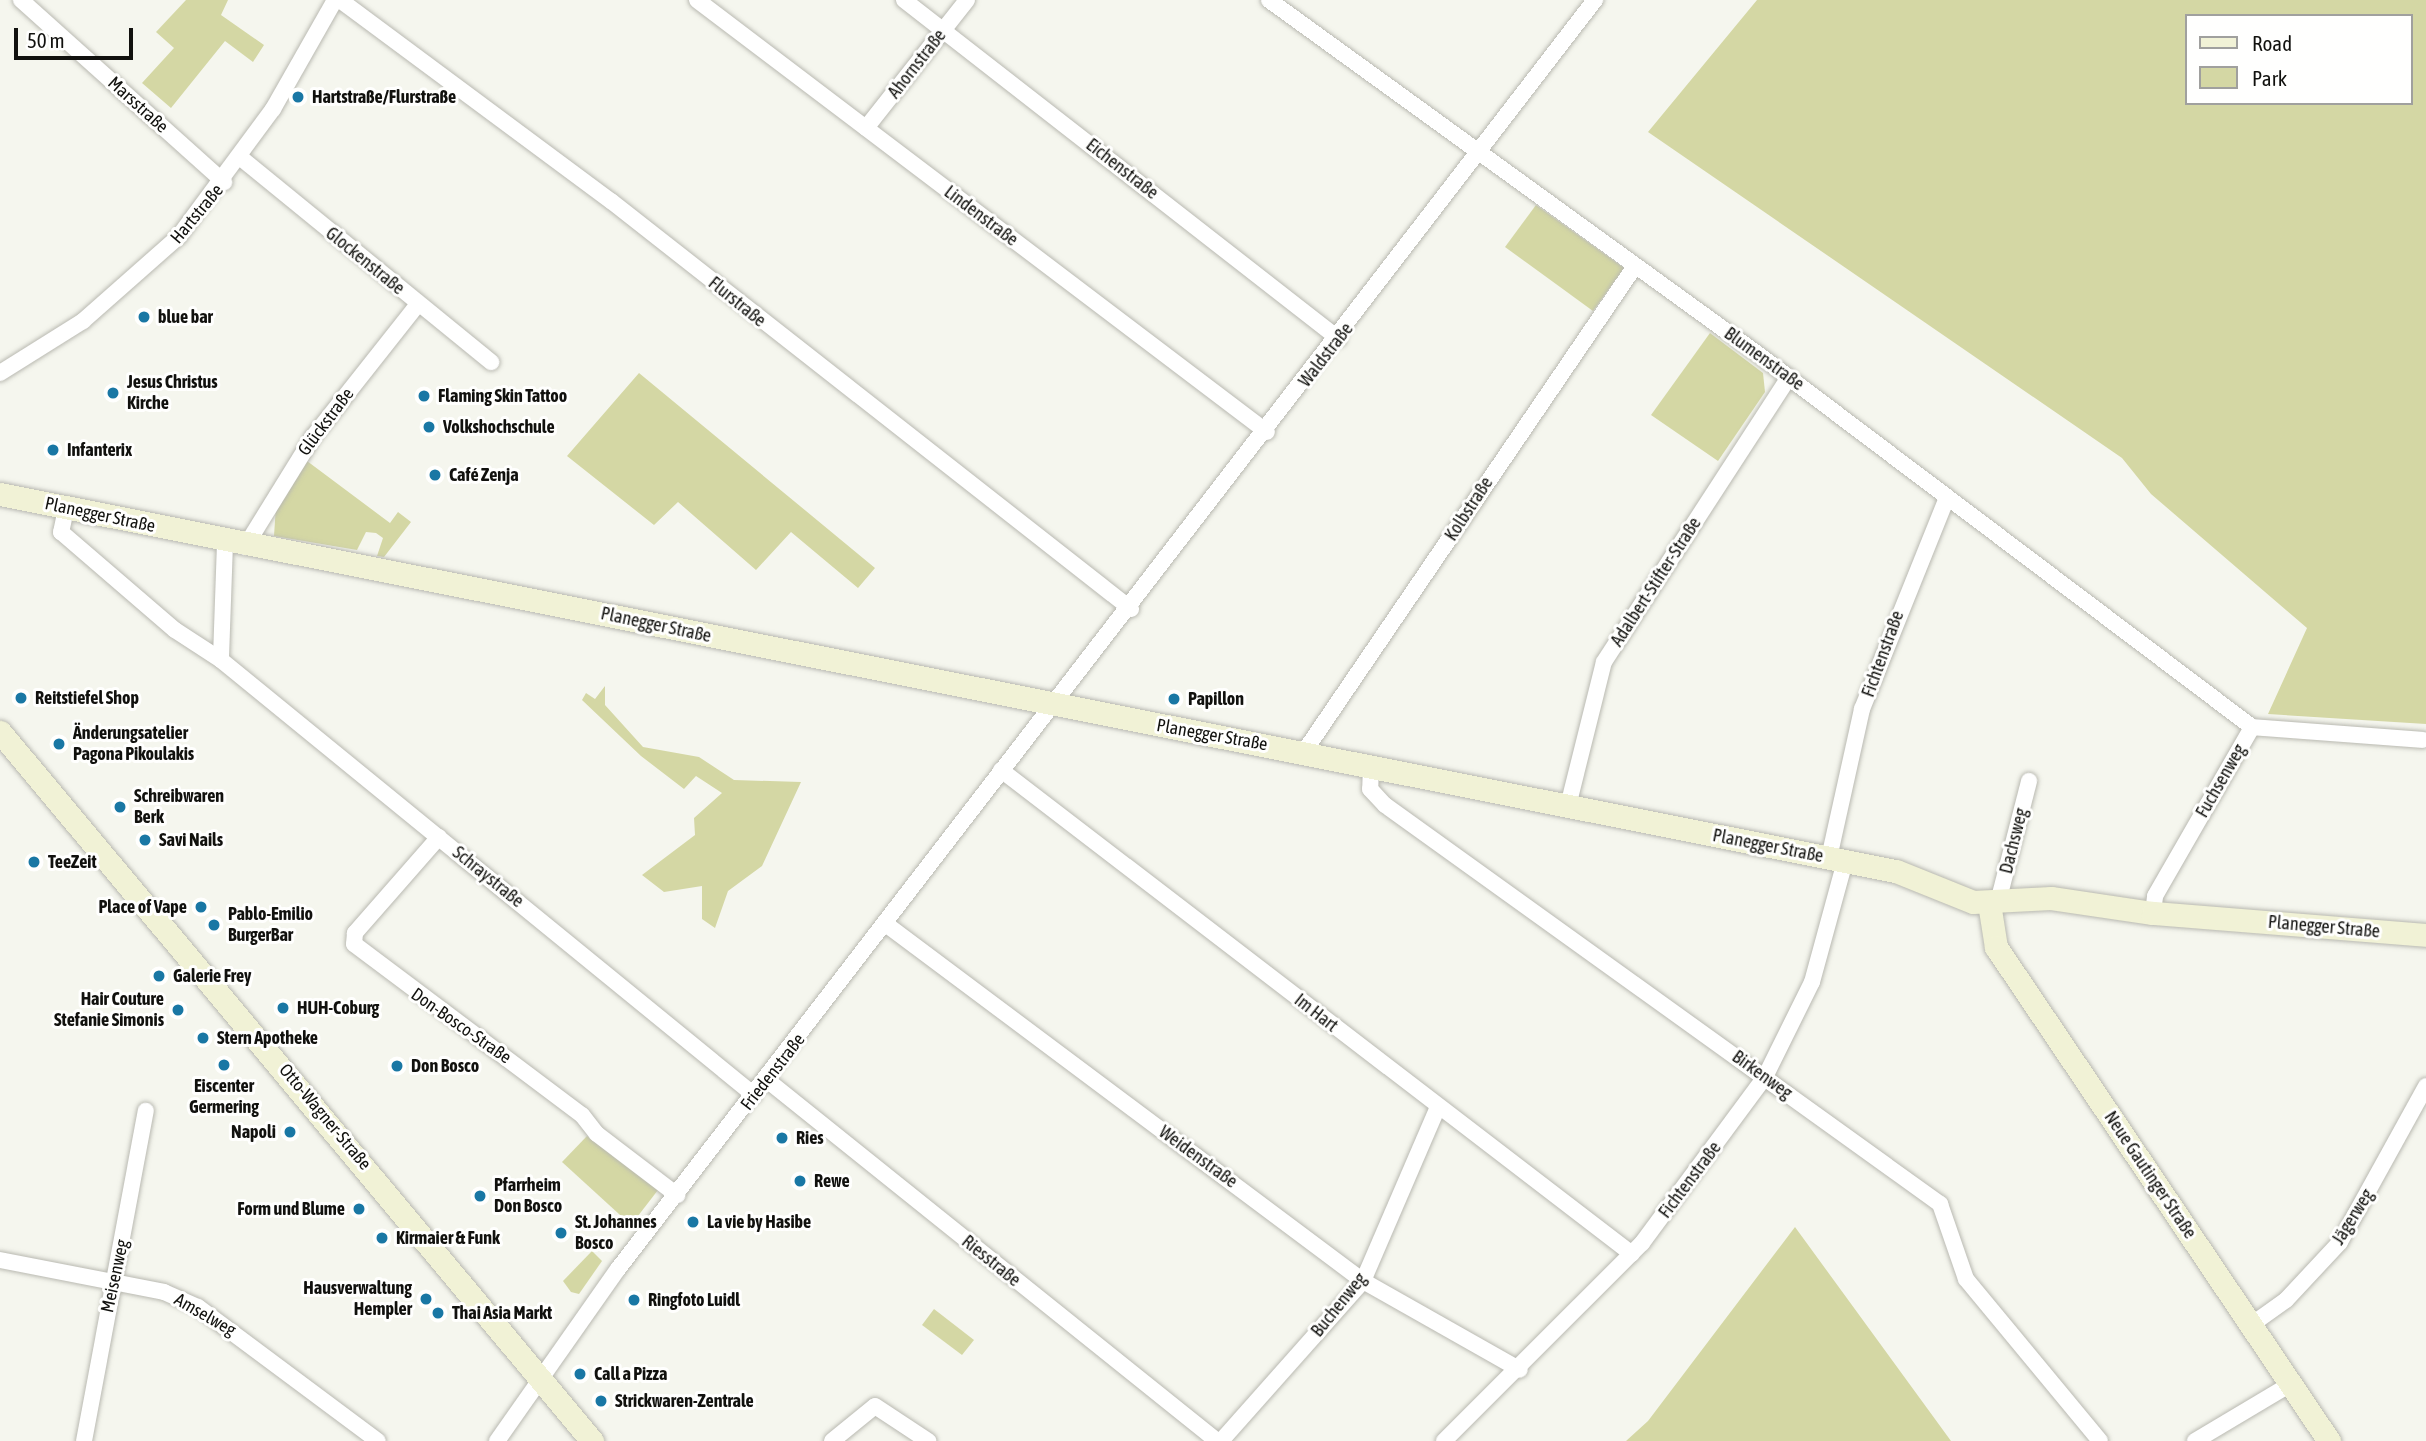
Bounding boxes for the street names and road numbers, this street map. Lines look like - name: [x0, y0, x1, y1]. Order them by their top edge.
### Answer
- street label: Ahornstraße: [883, 25, 951, 103]
- street label: Marsstraße: [103, 72, 173, 138]
- street label: Eichenstraße: [1082, 134, 1162, 204]
- street label: Hartstraße: [166, 180, 228, 248]
- street label: Lindenstraße: [940, 181, 1022, 251]
- street label: Glockenstraße: [321, 223, 409, 299]
- street label: Flurstraße: [704, 272, 770, 332]
- street label: Waldstraße: [1294, 319, 1358, 391]
- street label: Blumenstraße: [1720, 323, 1808, 395]
- street label: Glückstraße: [294, 384, 358, 460]
- street label: Kolbstraße: [1440, 473, 1498, 545]
- street label: Planegger Straße: [43, 493, 157, 537]
- street label: Adalbert-Stifter-Straße: [1606, 513, 1706, 651]
- street label: Planegger Straße: [599, 603, 713, 647]
- street label: Fichtenstraße: [1857, 608, 1909, 700]
- street label: Planegger Straße: [1155, 715, 1269, 755]
- street label: Fuchsenweg: [2191, 741, 2251, 821]
- street label: Dachsweg: [1995, 806, 2033, 876]
- street label: Planegger Straße: [1711, 825, 1825, 867]
- street label: Schraystraße: [448, 842, 528, 912]
- street label: Planegger Straße: [2267, 911, 2381, 943]
- street label: Don-Bosco-Straße: [407, 983, 515, 1069]
- street label: Im Hart: [1290, 989, 1342, 1037]
- street label: Friedenstraße: [736, 1029, 810, 1115]
- street label: Birkenweg: [1728, 1046, 1796, 1104]
- street label: Otto-Wagner-Straße: [274, 1060, 376, 1174]
- street label: Neue Gautinger Straße: [2099, 1107, 2201, 1243]
- street label: Weidenstraße: [1155, 1121, 1241, 1193]
- street label: Fichtenstraße: [1654, 1137, 1726, 1223]
- street label: Jägerweg: [2328, 1185, 2378, 1249]
- street label: Riesstraße: [957, 1231, 1025, 1291]
- street label: Meisenweg: [97, 1238, 133, 1314]
- street label: Buchenweg: [1307, 1269, 1371, 1341]
- street label: Amselweg: [170, 1289, 240, 1341]

